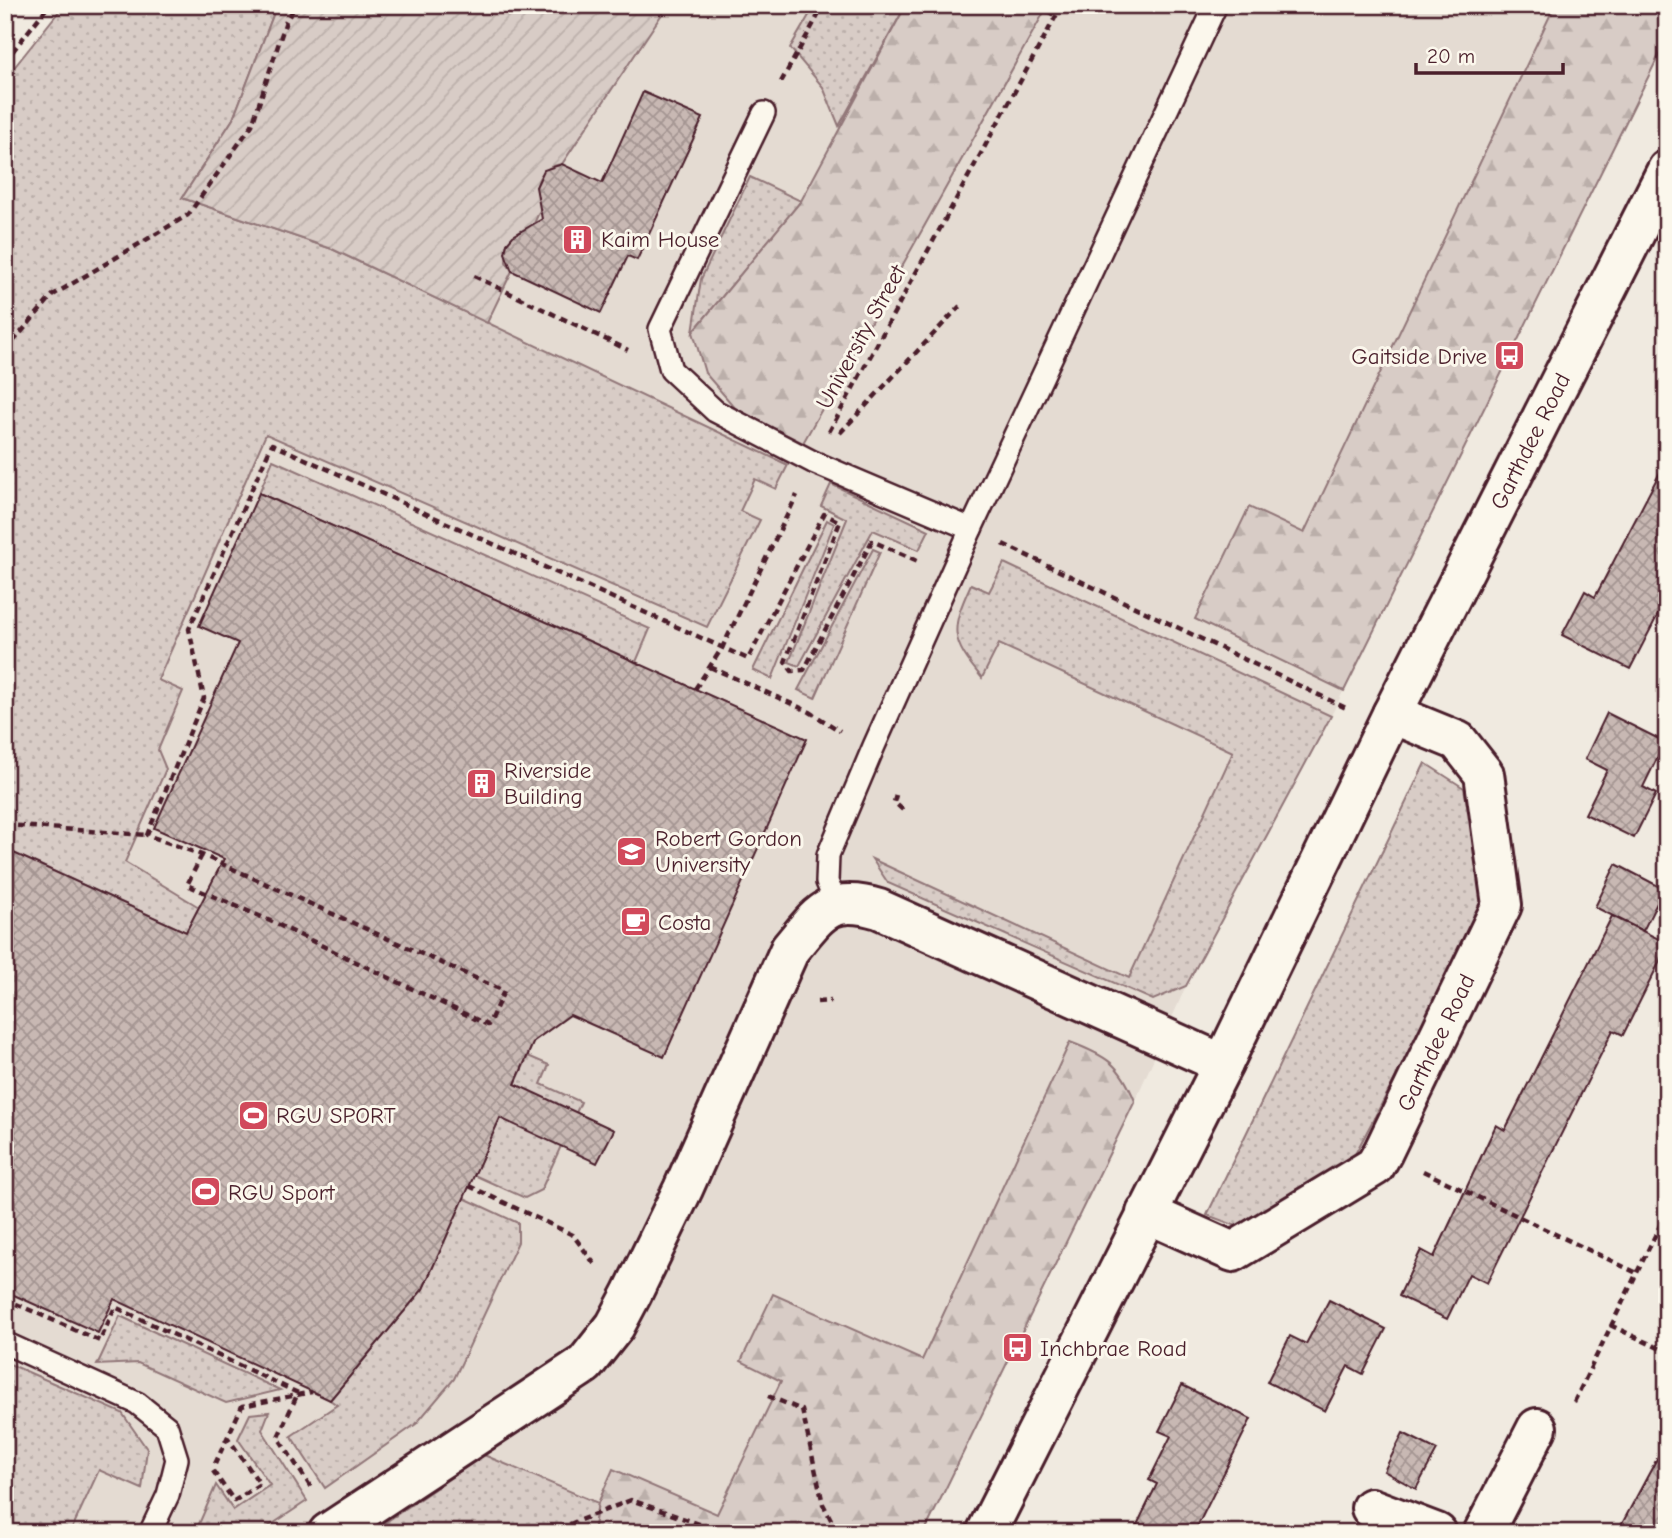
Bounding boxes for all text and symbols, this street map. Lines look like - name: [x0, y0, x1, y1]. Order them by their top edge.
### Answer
- scale bar: [1416, 32, 1564, 76]
- text: 20 m: [1427, 44, 1475, 68]
- building icon: Kaim House: [561, 222, 595, 256]
- place label: Kaim House: [601, 226, 719, 253]
- street label: University Street: [810, 259, 912, 414]
- bus stop icon: Gaitside Drive: [1493, 339, 1527, 373]
- place label: Gaitside Drive: [1351, 343, 1487, 370]
- street label: Garthdee Road: [1484, 368, 1576, 514]
- place label: Riverside Building: [504, 757, 591, 810]
- building icon: Riverside Building: [464, 766, 498, 800]
- place label: Robert Gordon University: [655, 825, 802, 878]
- school or university icon: Robert Gordon University: [615, 834, 649, 868]
- cafe icon: Costa: [618, 905, 652, 939]
- place label: Costa: [658, 909, 711, 936]
- street label: Garthdee Road: [1391, 970, 1480, 1116]
- sports icon: RGU SPORT: [236, 1098, 270, 1132]
- place label: RGU SPORT: [276, 1102, 396, 1129]
- sports icon: RGU Sport: [188, 1175, 222, 1209]
- place label: RGU Sport: [228, 1179, 336, 1206]
- bus stop icon: Inchbrae Road: [1000, 1331, 1034, 1365]
- place label: Inchbrae Road: [1040, 1335, 1187, 1362]

